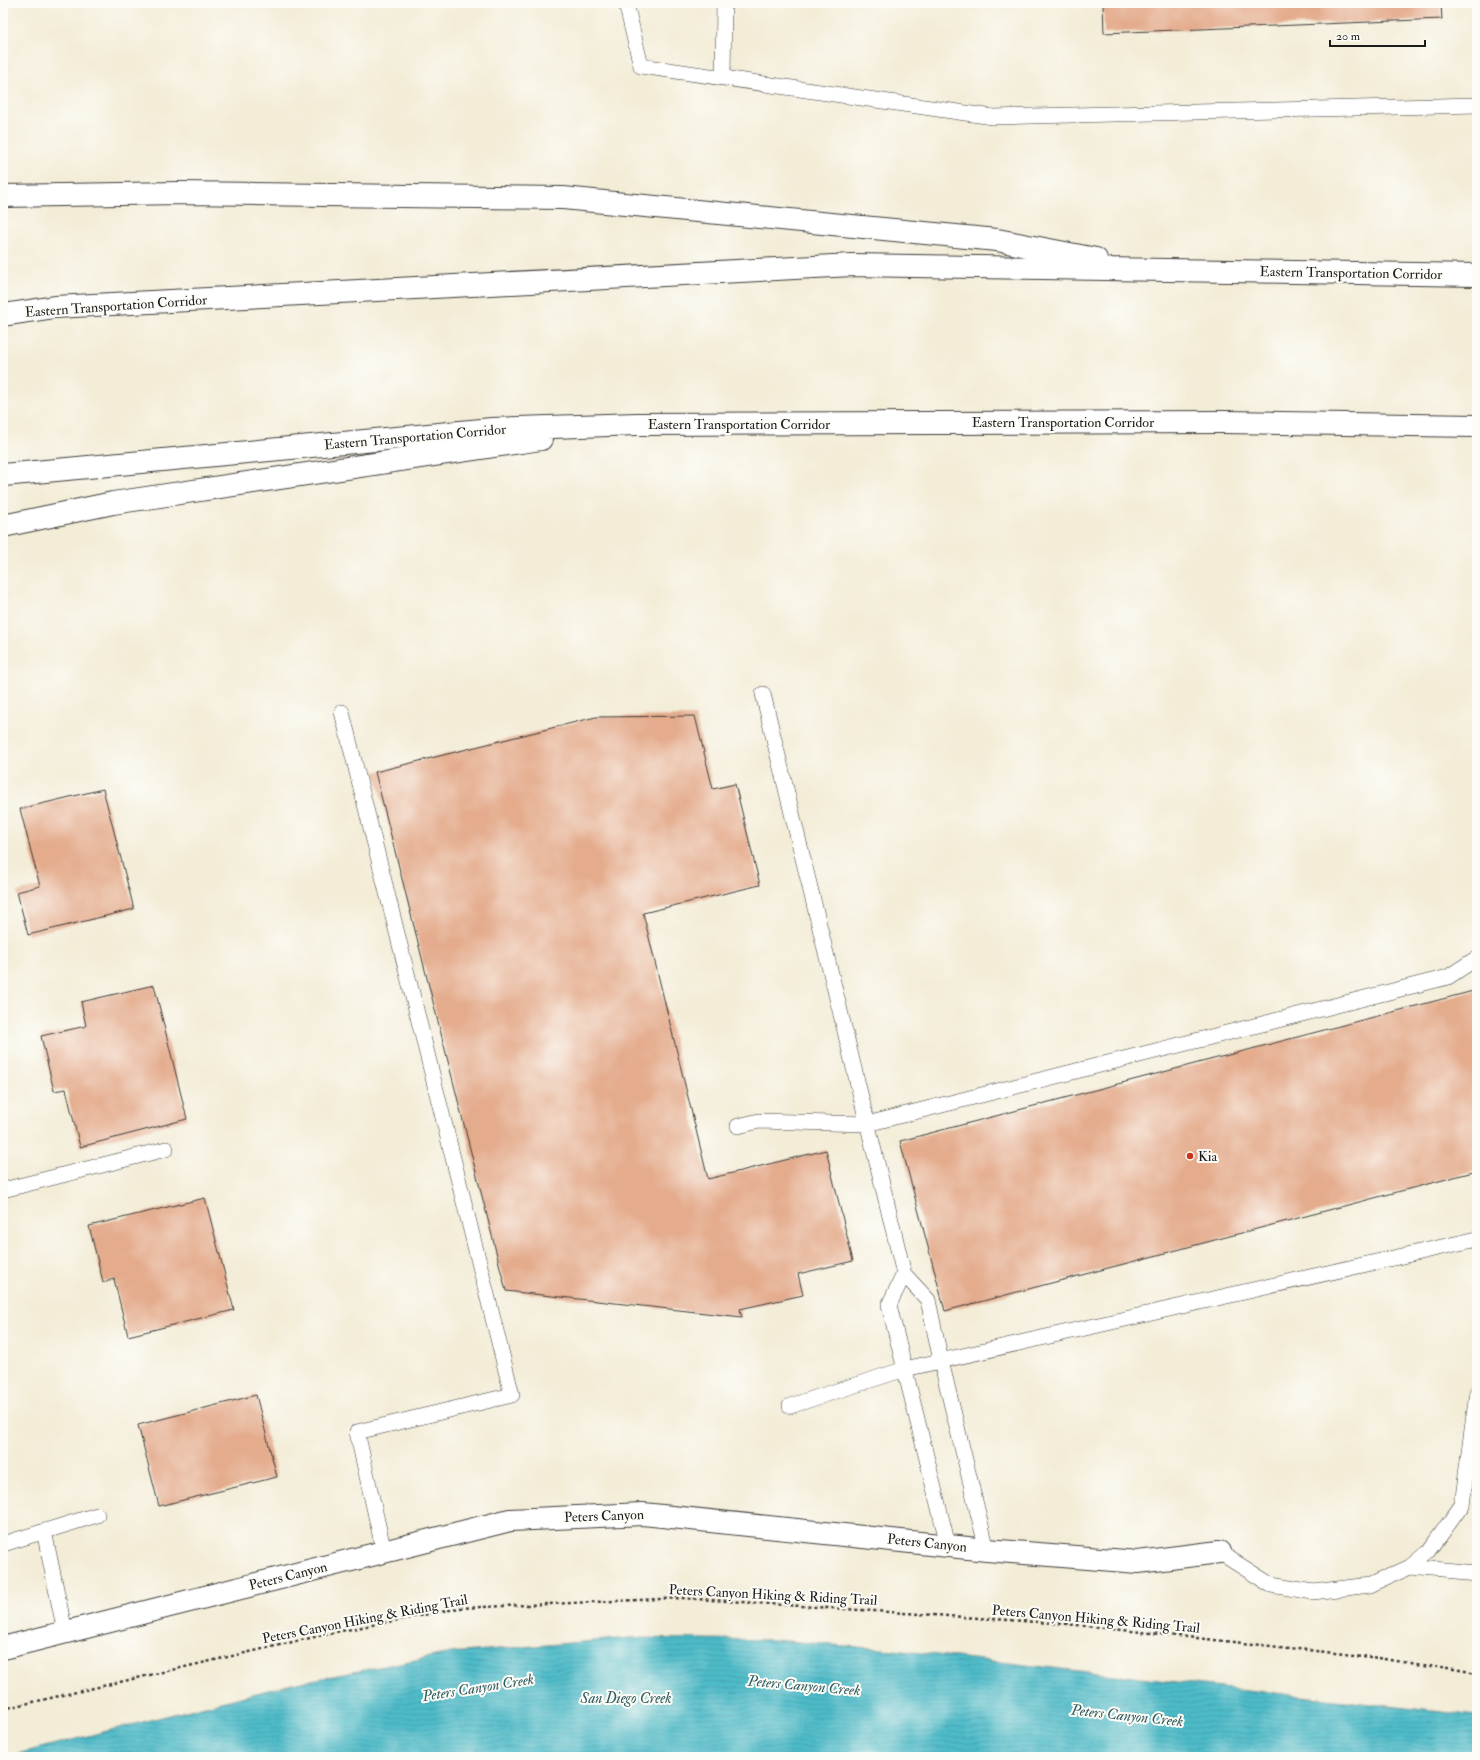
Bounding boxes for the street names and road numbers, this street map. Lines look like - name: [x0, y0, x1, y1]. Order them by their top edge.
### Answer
- street label: Eastern Transportation Corridor: [1260, 263, 1443, 284]
- street label: Eastern Transportation Corridor: [24, 291, 209, 322]
- street label: Eastern Transportation Corridor: [972, 414, 1155, 432]
- street label: Eastern Transportation Corridor: [648, 416, 831, 434]
- street label: Eastern Transportation Corridor: [323, 421, 508, 454]
- street label: Peters Canyon: [564, 1506, 644, 1527]
- street label: Peters Canyon: [886, 1530, 968, 1557]
- street label: Peters Canyon: [247, 1558, 329, 1595]
- street label: Peters Canyon Hiking & Riding Trail: [668, 1581, 878, 1610]
- street label: Peters Canyon Hiking & Riding Trail: [261, 1591, 470, 1648]
- street label: Peters Canyon Hiking & Riding Trail: [991, 1601, 1201, 1638]

